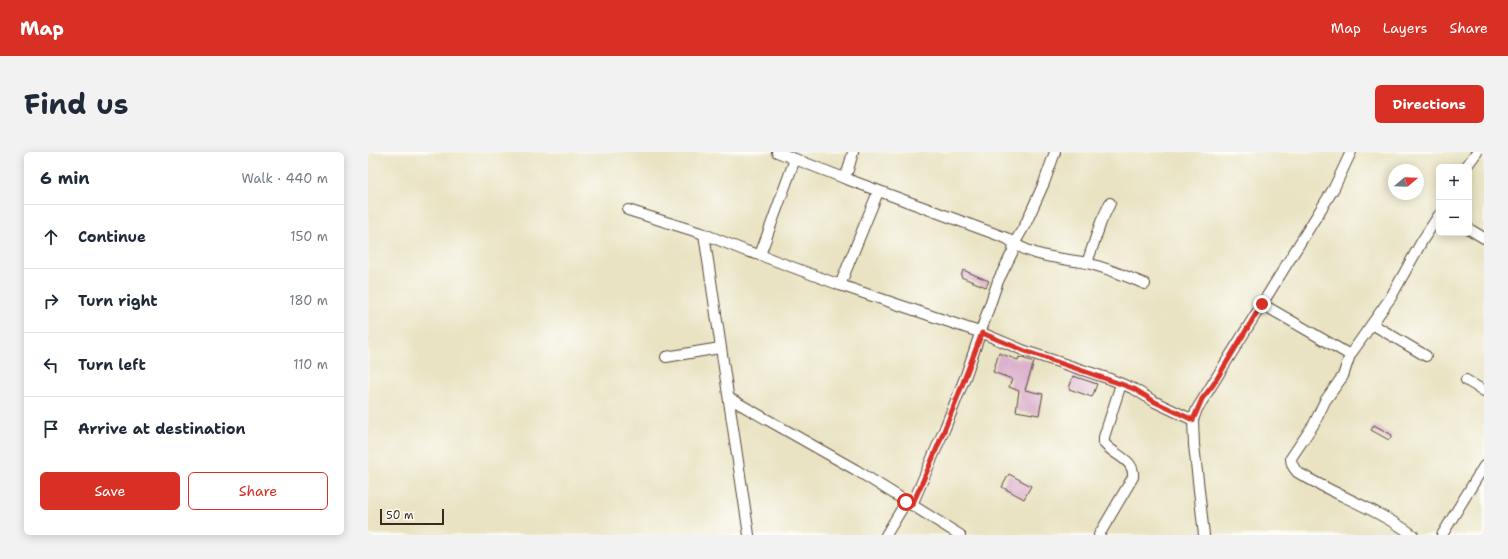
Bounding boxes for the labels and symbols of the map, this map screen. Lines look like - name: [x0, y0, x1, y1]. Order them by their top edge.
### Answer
- north arrow: [1388, 164, 1424, 200]
- route end: [1253, 295, 1271, 313]
- route start: [897, 493, 915, 511]
- scale bar: [380, 507, 444, 526]

